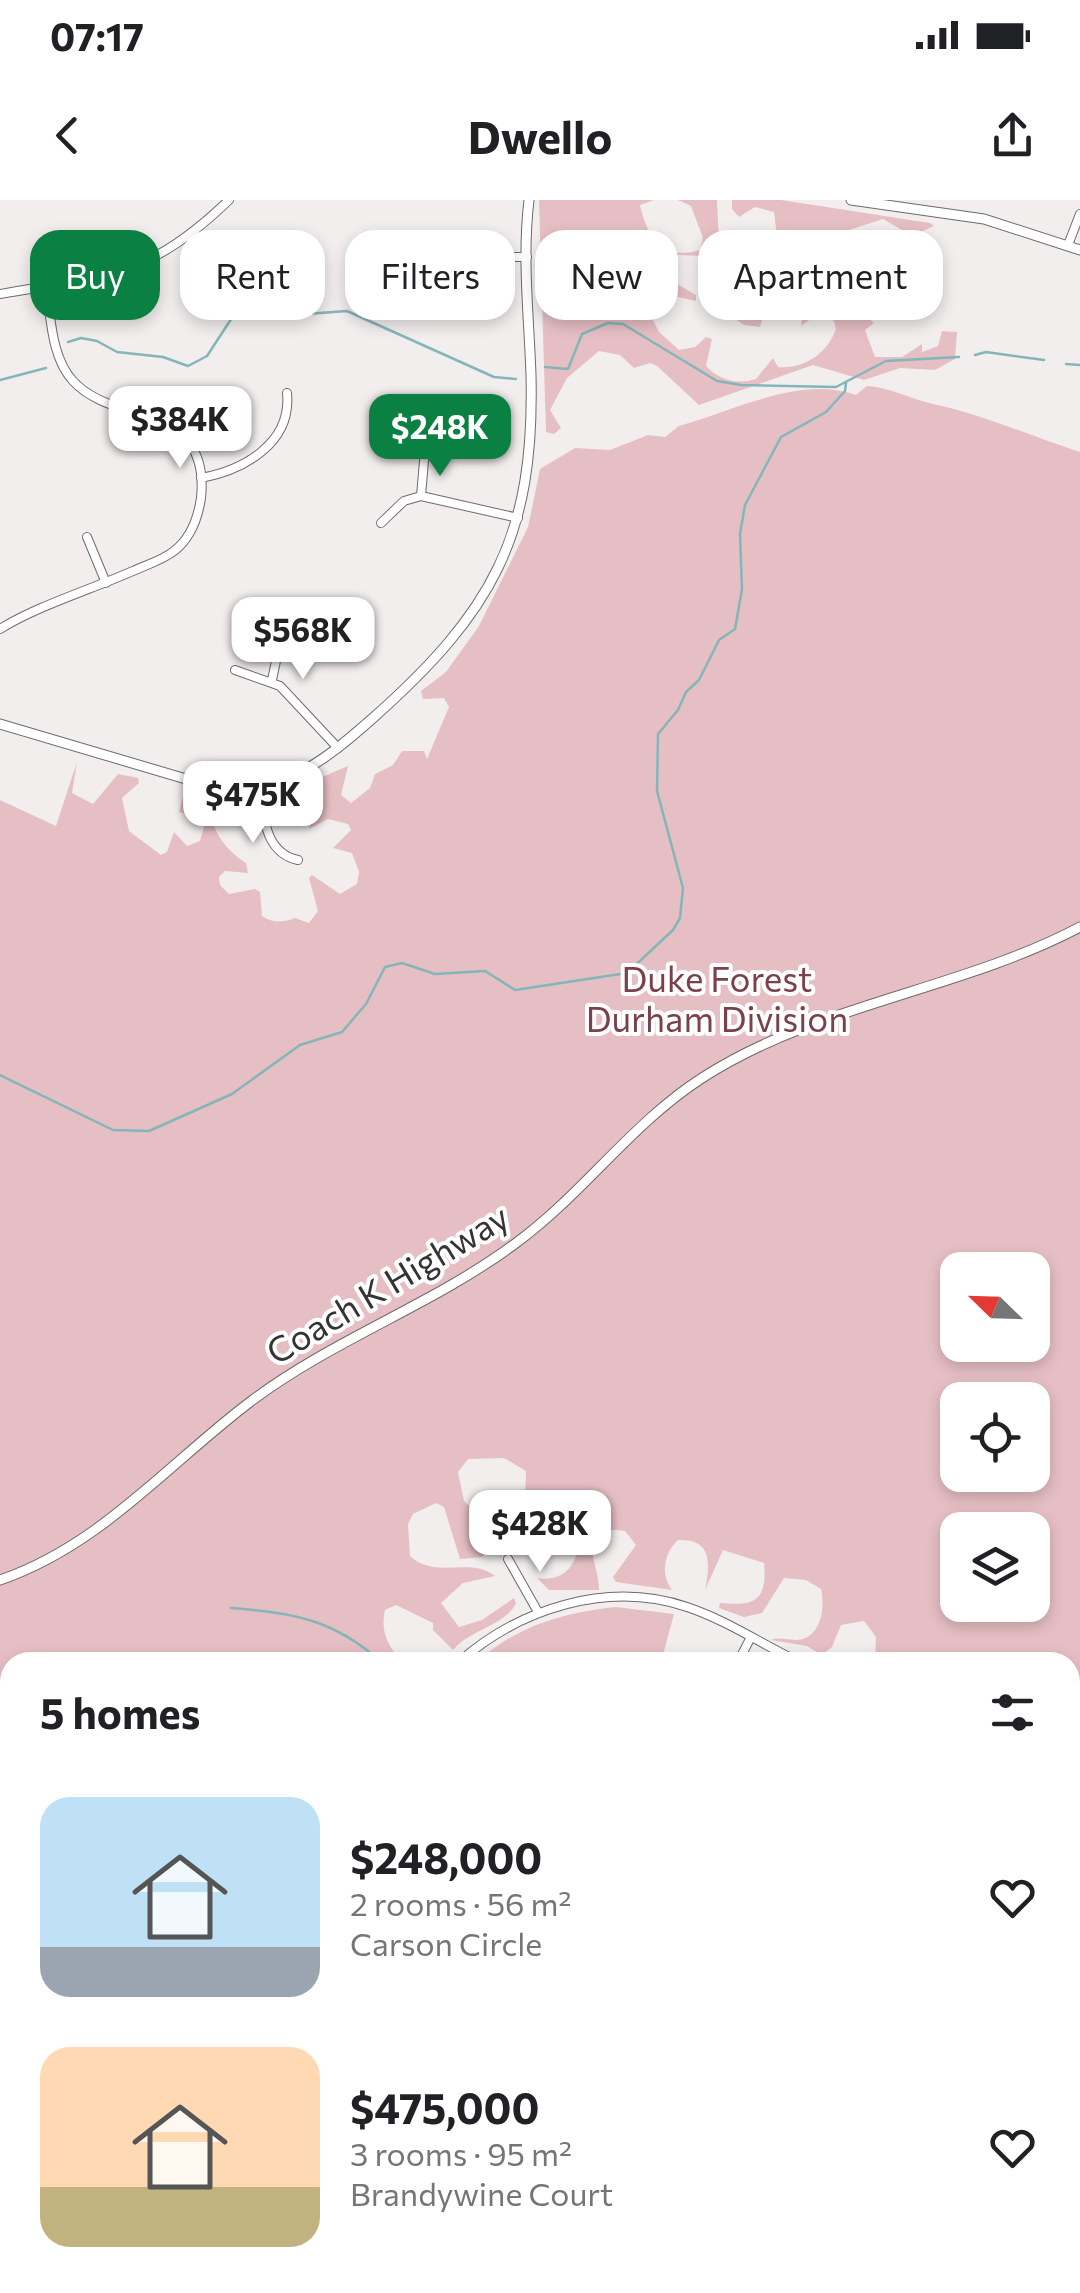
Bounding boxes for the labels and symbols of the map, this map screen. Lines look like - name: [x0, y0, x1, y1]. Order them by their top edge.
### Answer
- pin: $384K: [110, 386, 250, 471]
- pin: $248K: [370, 394, 510, 479]
- pin: $568K: [233, 597, 373, 682]
- pin: $475K: [183, 761, 323, 846]
- park label: Duke Forest Durham Division: [586, 956, 848, 1039]
- street label: Coach K Highway: [258, 1194, 516, 1372]
- north arrow: [940, 1252, 1050, 1362]
- pin: $428K: [470, 1490, 610, 1575]

